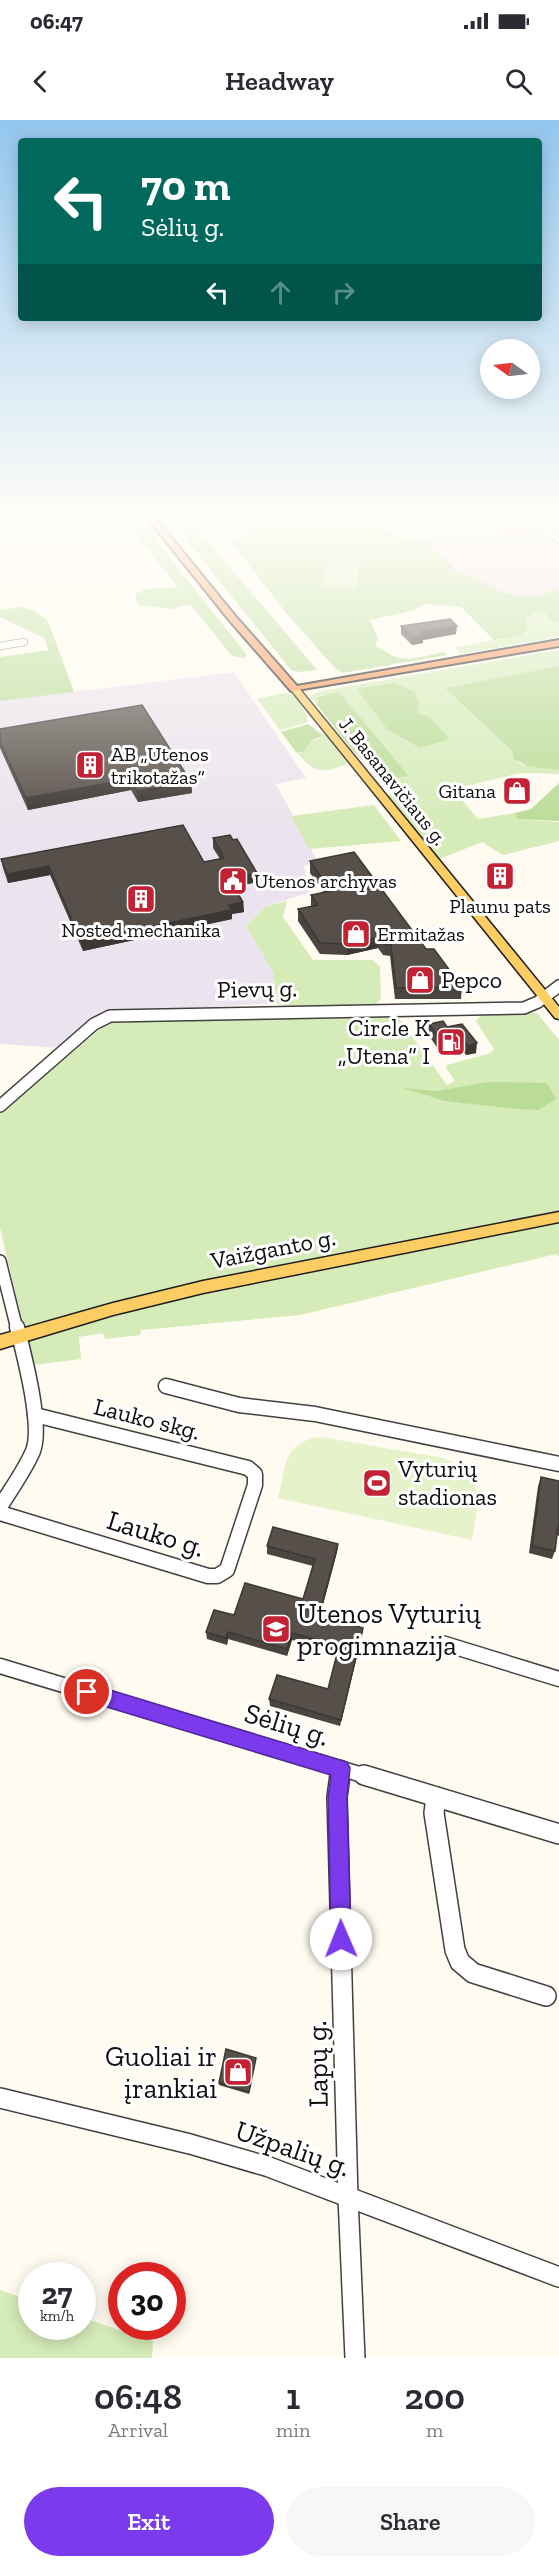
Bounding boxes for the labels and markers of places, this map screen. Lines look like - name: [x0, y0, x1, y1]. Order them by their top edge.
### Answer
- place label: AB „Utenos trikotažas“: [111, 742, 209, 789]
- building icon: AB „Utenos trikotažas“: [74, 749, 106, 781]
- shop icon: Gitana: [501, 775, 533, 807]
- place label: Gitana: [438, 779, 496, 803]
- building icon: Plaunu pats: [484, 860, 516, 892]
- public building icon: Utenos archyvas: [217, 865, 249, 897]
- place label: Utenos archyvas: [254, 869, 397, 893]
- building icon: Nosted mechanika: [125, 883, 157, 915]
- place label: Plaunu pats: [449, 894, 551, 918]
- place label: Nosted mechanika: [61, 918, 221, 942]
- shop icon: Ermitažas: [340, 918, 372, 950]
- place label: Ermitažas: [377, 922, 465, 946]
- shop icon: Pepco: [404, 964, 436, 996]
- place label: Pepco: [441, 965, 502, 994]
- place label: Circle K „Utena“ I: [338, 1013, 431, 1070]
- fuel station icon: Circle K „Utena“ I: [435, 1026, 467, 1058]
- place label: Vyturių stadionas: [397, 1454, 497, 1511]
- sports icon: Vyturių stadionas: [361, 1467, 393, 1499]
- place label: Utenos Vyturių progimnazija: [297, 1597, 481, 1662]
- school or university icon: Utenos Vyturių progimnazija: [260, 1613, 292, 1645]
- pin: [61, 1666, 112, 1717]
- place label: Guoliai ir įrankiai: [105, 2040, 217, 2105]
- shop icon: Guoliai ir įrankiai: [222, 2056, 254, 2088]

